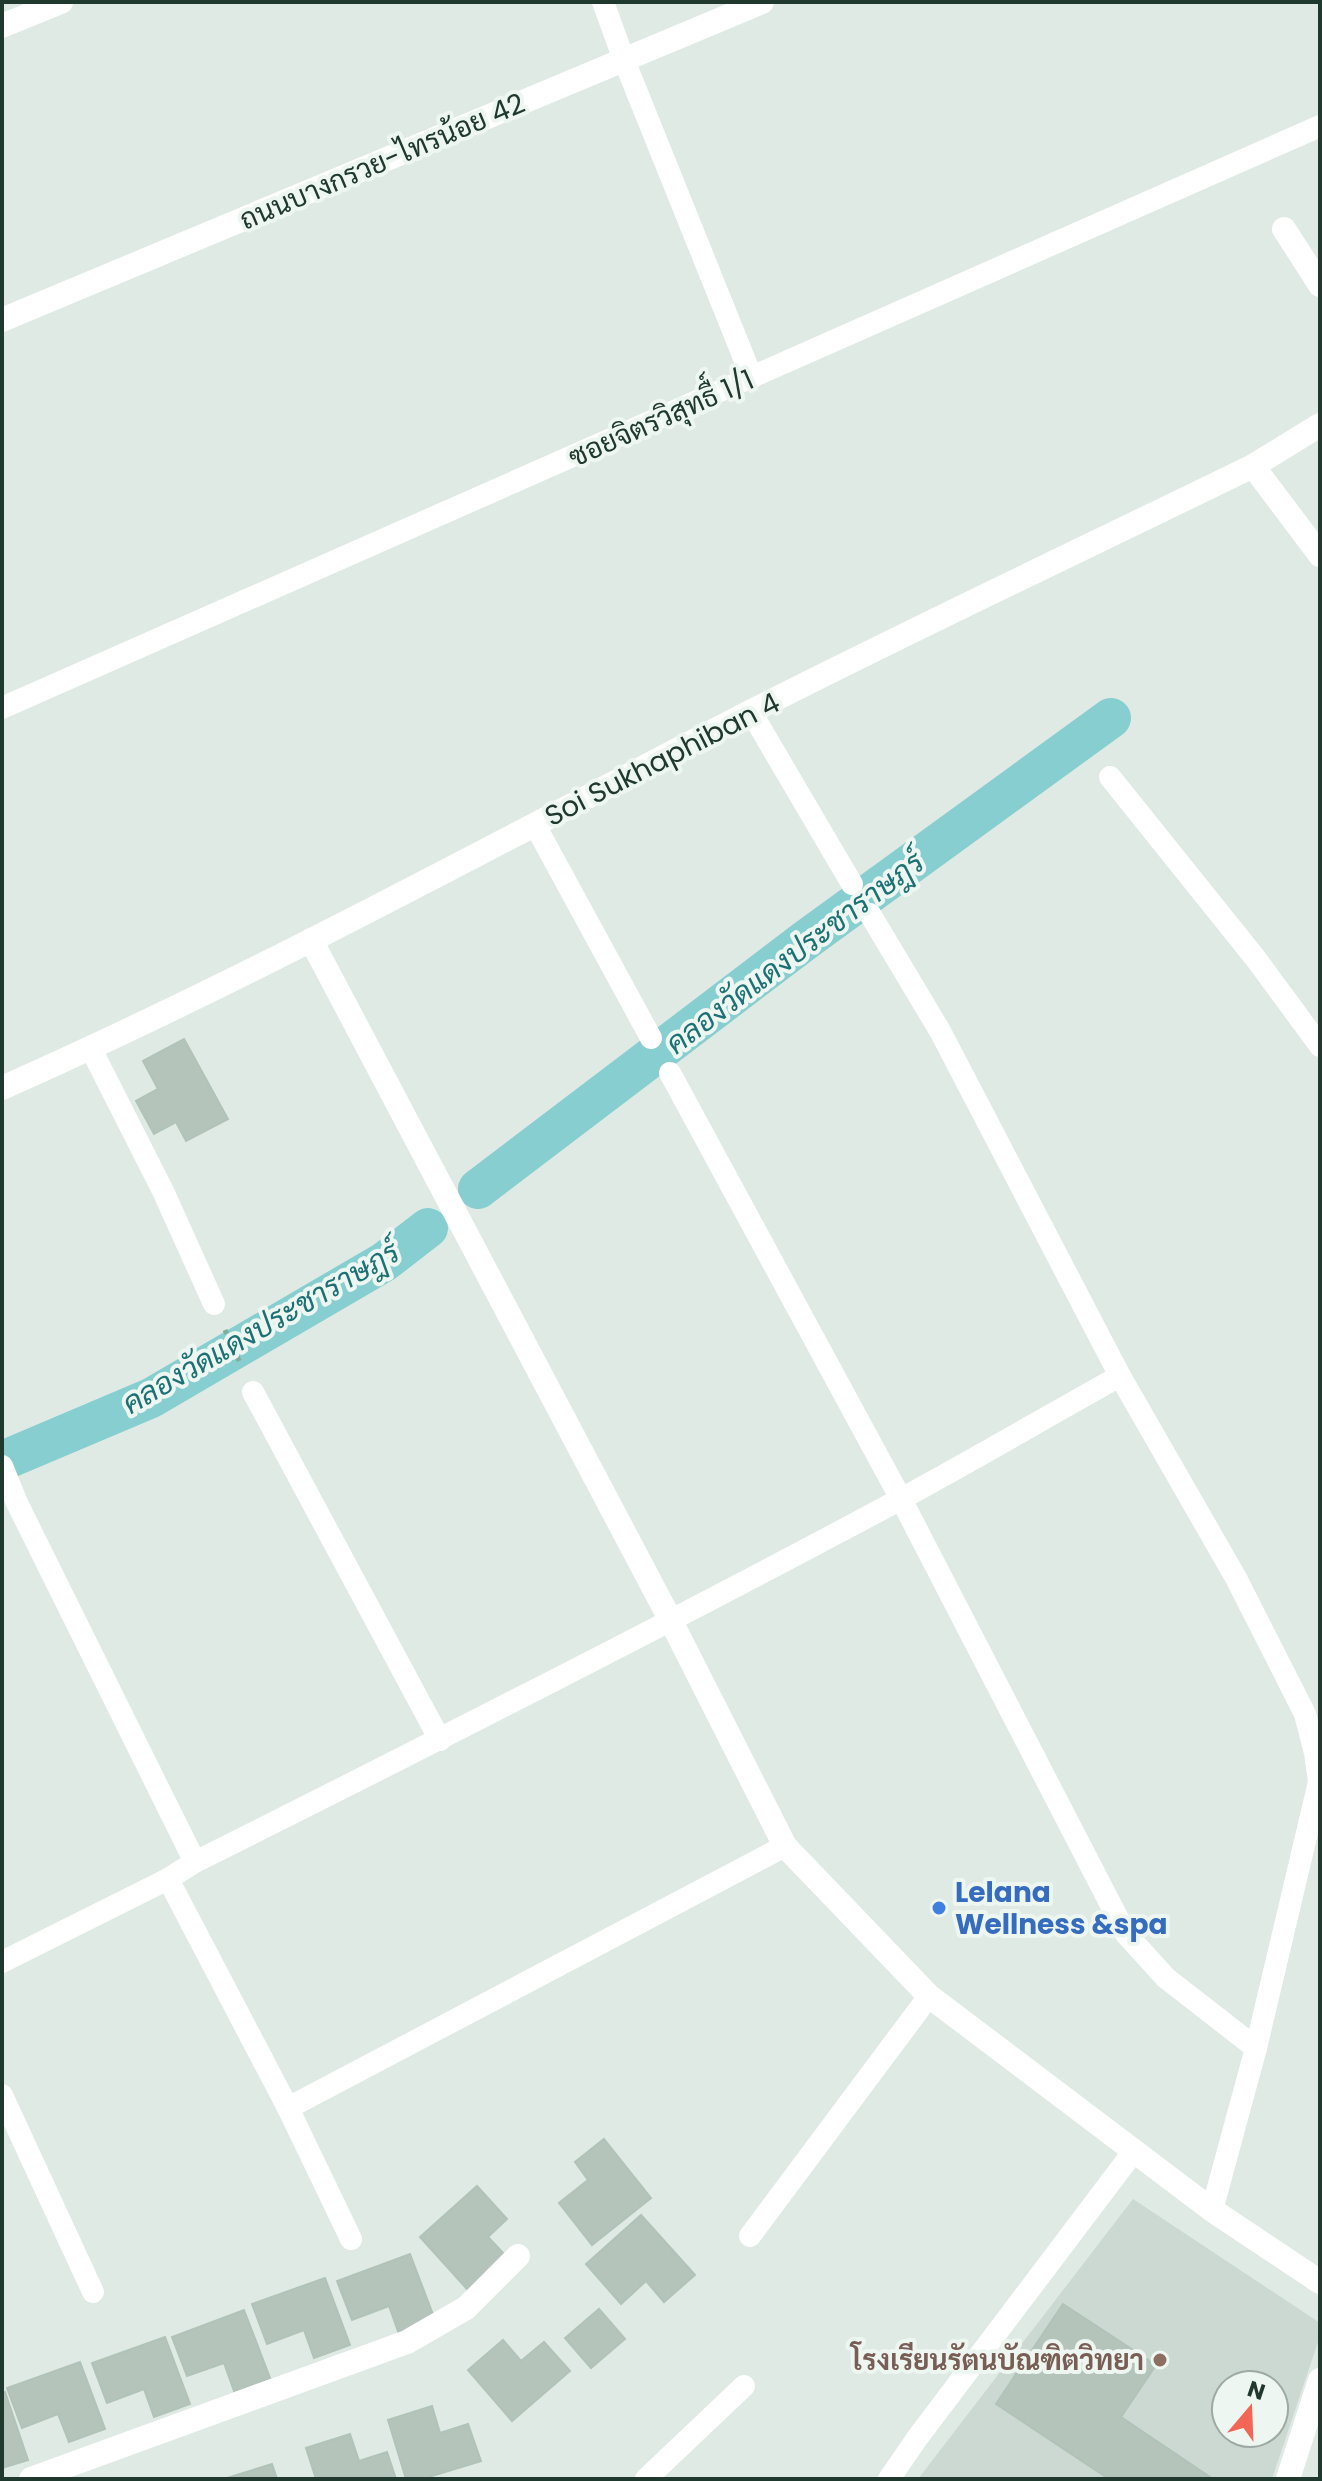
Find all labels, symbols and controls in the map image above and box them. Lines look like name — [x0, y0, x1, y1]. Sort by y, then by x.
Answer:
street label: ถนนบางกรวย-ไทรน้อย 42 — [234, 84, 531, 239]
street label: ซอยจิตรวิสุทธื์ 1/1 — [560, 355, 760, 477]
street label: Soi Sukhaphiban 4 — [538, 683, 786, 836]
water label: คลองวัดแดงประชาราษฎร์ — [656, 839, 936, 1064]
water label: คลองวัดแดงประชาราษฎร์ — [114, 1228, 411, 1425]
place label: Lelana Wellness &spa — [955, 1873, 1168, 1944]
marker: Lelana Wellness &spa — [930, 1899, 948, 1917]
place label: โรงเรียนรัตนบัณฑิตวิทยา — [849, 2341, 1144, 2380]
marker: โรงเรียนรัตนบัณฑิตวิทยา — [1151, 2351, 1169, 2369]
north arrow — [1210, 2369, 1290, 2449]
text: N — [1243, 2373, 1269, 2408]

